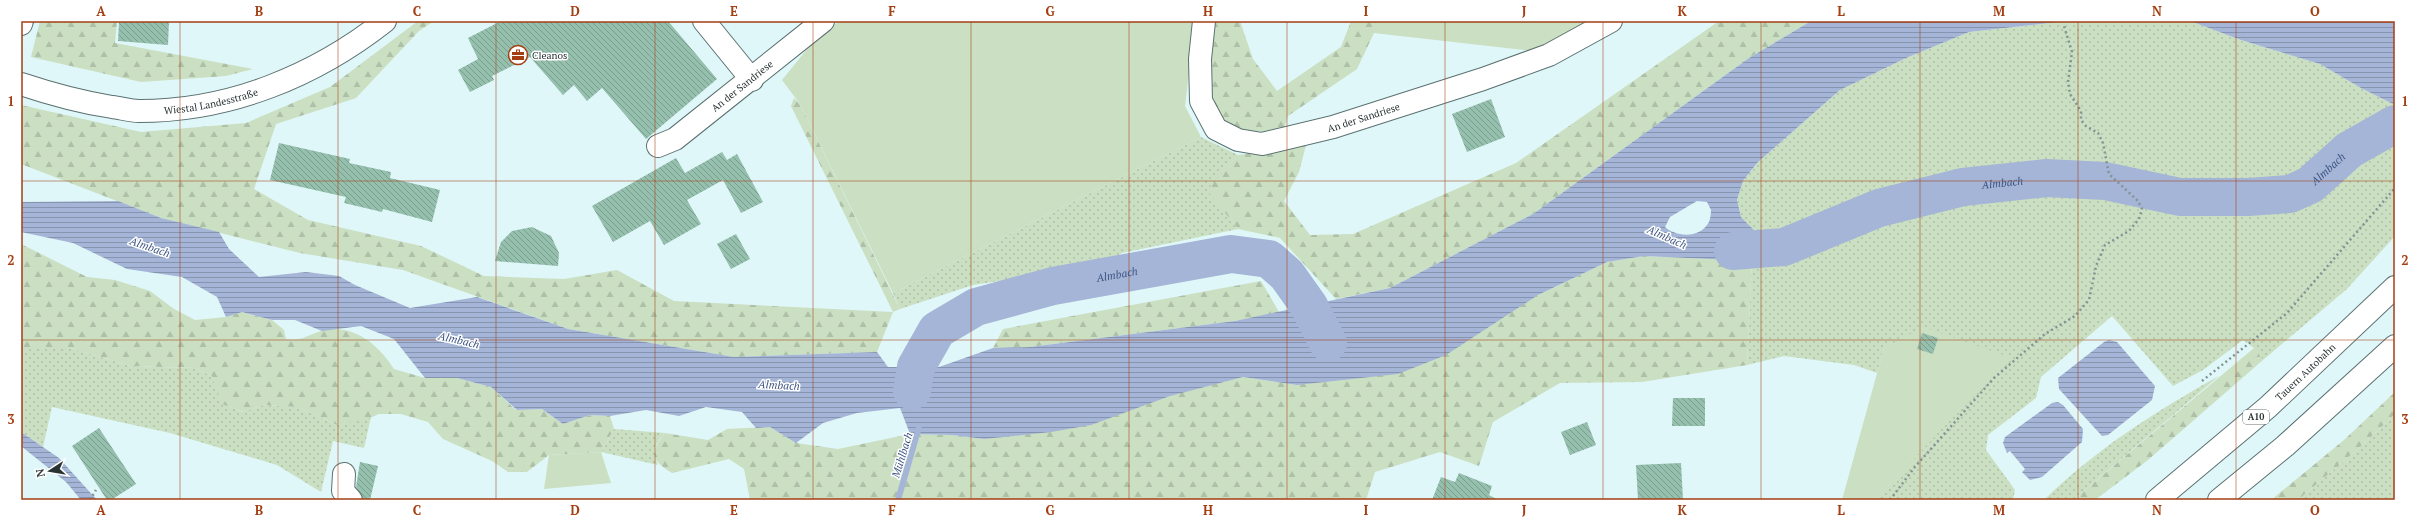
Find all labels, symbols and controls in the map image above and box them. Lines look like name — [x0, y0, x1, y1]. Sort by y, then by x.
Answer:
text: A — [96, 2, 106, 20]
text: B — [255, 2, 263, 20]
text: C — [413, 2, 421, 20]
text: D — [570, 2, 580, 20]
text: E — [730, 2, 738, 20]
text: F — [888, 2, 896, 20]
text: G — [1045, 2, 1055, 20]
text: H — [1203, 2, 1213, 20]
text: I — [1364, 2, 1369, 20]
text: J — [1522, 2, 1527, 20]
text: K — [1677, 2, 1687, 20]
text: L — [1837, 2, 1845, 20]
text: M — [1993, 2, 2005, 20]
text: N — [2152, 2, 2162, 20]
text: O — [2310, 2, 2320, 20]
office icon: Cleanos — [507, 44, 529, 66]
place label: Cleanos — [532, 49, 567, 62]
street label: An der Sandriese — [709, 57, 776, 115]
street label: Wiestal Landesstraße — [163, 85, 260, 117]
text: 1 — [7, 92, 15, 110]
text: 1 — [2401, 92, 2409, 110]
street label: An der Sandriese — [1326, 100, 1402, 135]
water label: Almbach — [2307, 150, 2348, 189]
water label: Almbach — [1980, 174, 2024, 192]
water label: Almbach — [1644, 222, 1689, 252]
water label: Almbach — [127, 233, 172, 260]
text: 2 — [7, 251, 15, 269]
text: 2 — [2401, 251, 2409, 269]
water label: Almbach — [1094, 264, 1139, 285]
water label: Almbach — [436, 328, 481, 352]
street label: Tauern Autobahn — [2273, 341, 2338, 404]
water label: Almbach — [757, 377, 800, 393]
text: 3 — [7, 410, 15, 428]
road number: A10 — [2243, 410, 2269, 424]
text: 3 — [2401, 410, 2409, 428]
water label: Mühlbach — [888, 431, 916, 480]
north arrow — [30, 451, 70, 491]
text: N — [32, 467, 48, 479]
text: A — [96, 501, 106, 519]
text: B — [255, 501, 263, 519]
text: C — [413, 501, 421, 519]
text: D — [570, 501, 580, 519]
text: E — [730, 501, 738, 519]
text: F — [888, 501, 896, 519]
text: G — [1045, 501, 1055, 519]
text: H — [1203, 501, 1213, 519]
text: I — [1364, 501, 1369, 519]
text: J — [1522, 501, 1527, 519]
text: K — [1677, 501, 1687, 519]
text: L — [1837, 501, 1845, 519]
text: M — [1993, 501, 2005, 519]
text: N — [2152, 501, 2162, 519]
text: O — [2310, 501, 2320, 519]

